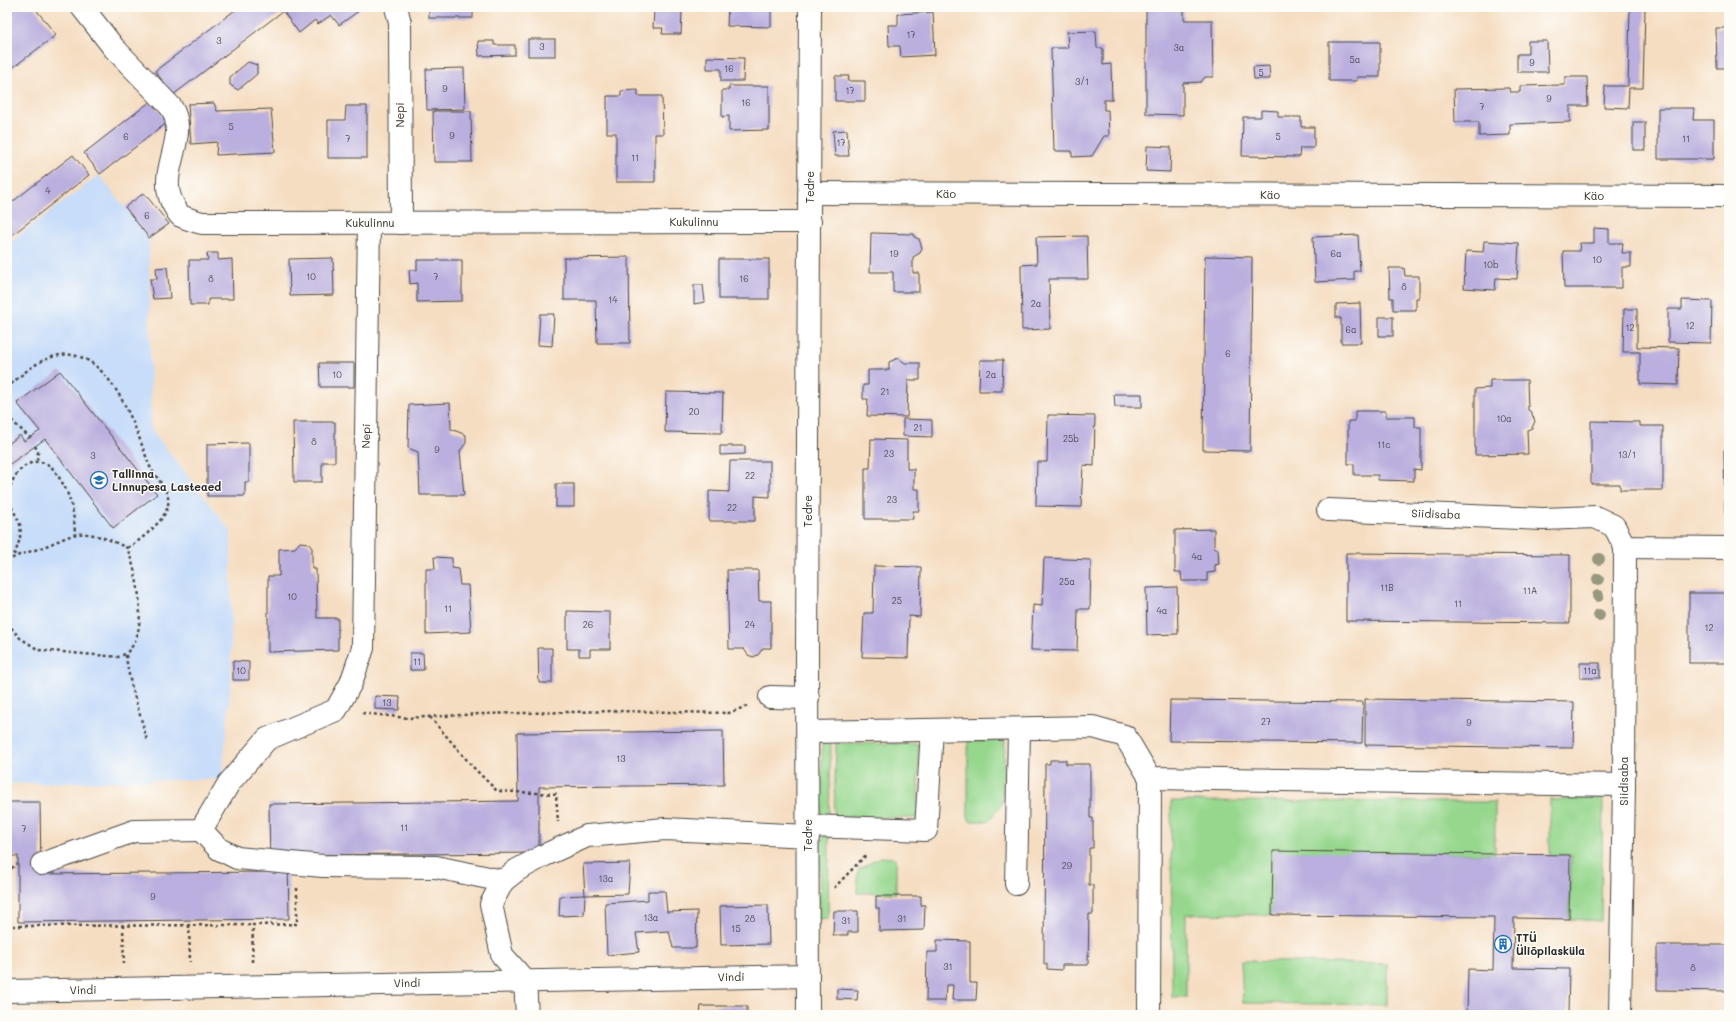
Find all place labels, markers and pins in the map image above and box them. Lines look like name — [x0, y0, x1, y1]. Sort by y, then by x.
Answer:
place label: Tallinna Linnupesa Lasteaed — [112, 466, 221, 494]
school or university icon: Tallinna Linnupesa Lasteaed — [89, 470, 109, 490]
place label: TTÜ Üliõpilasküla — [1516, 930, 1585, 958]
building icon: TTÜ Üliõpilasküla — [1493, 934, 1513, 954]

